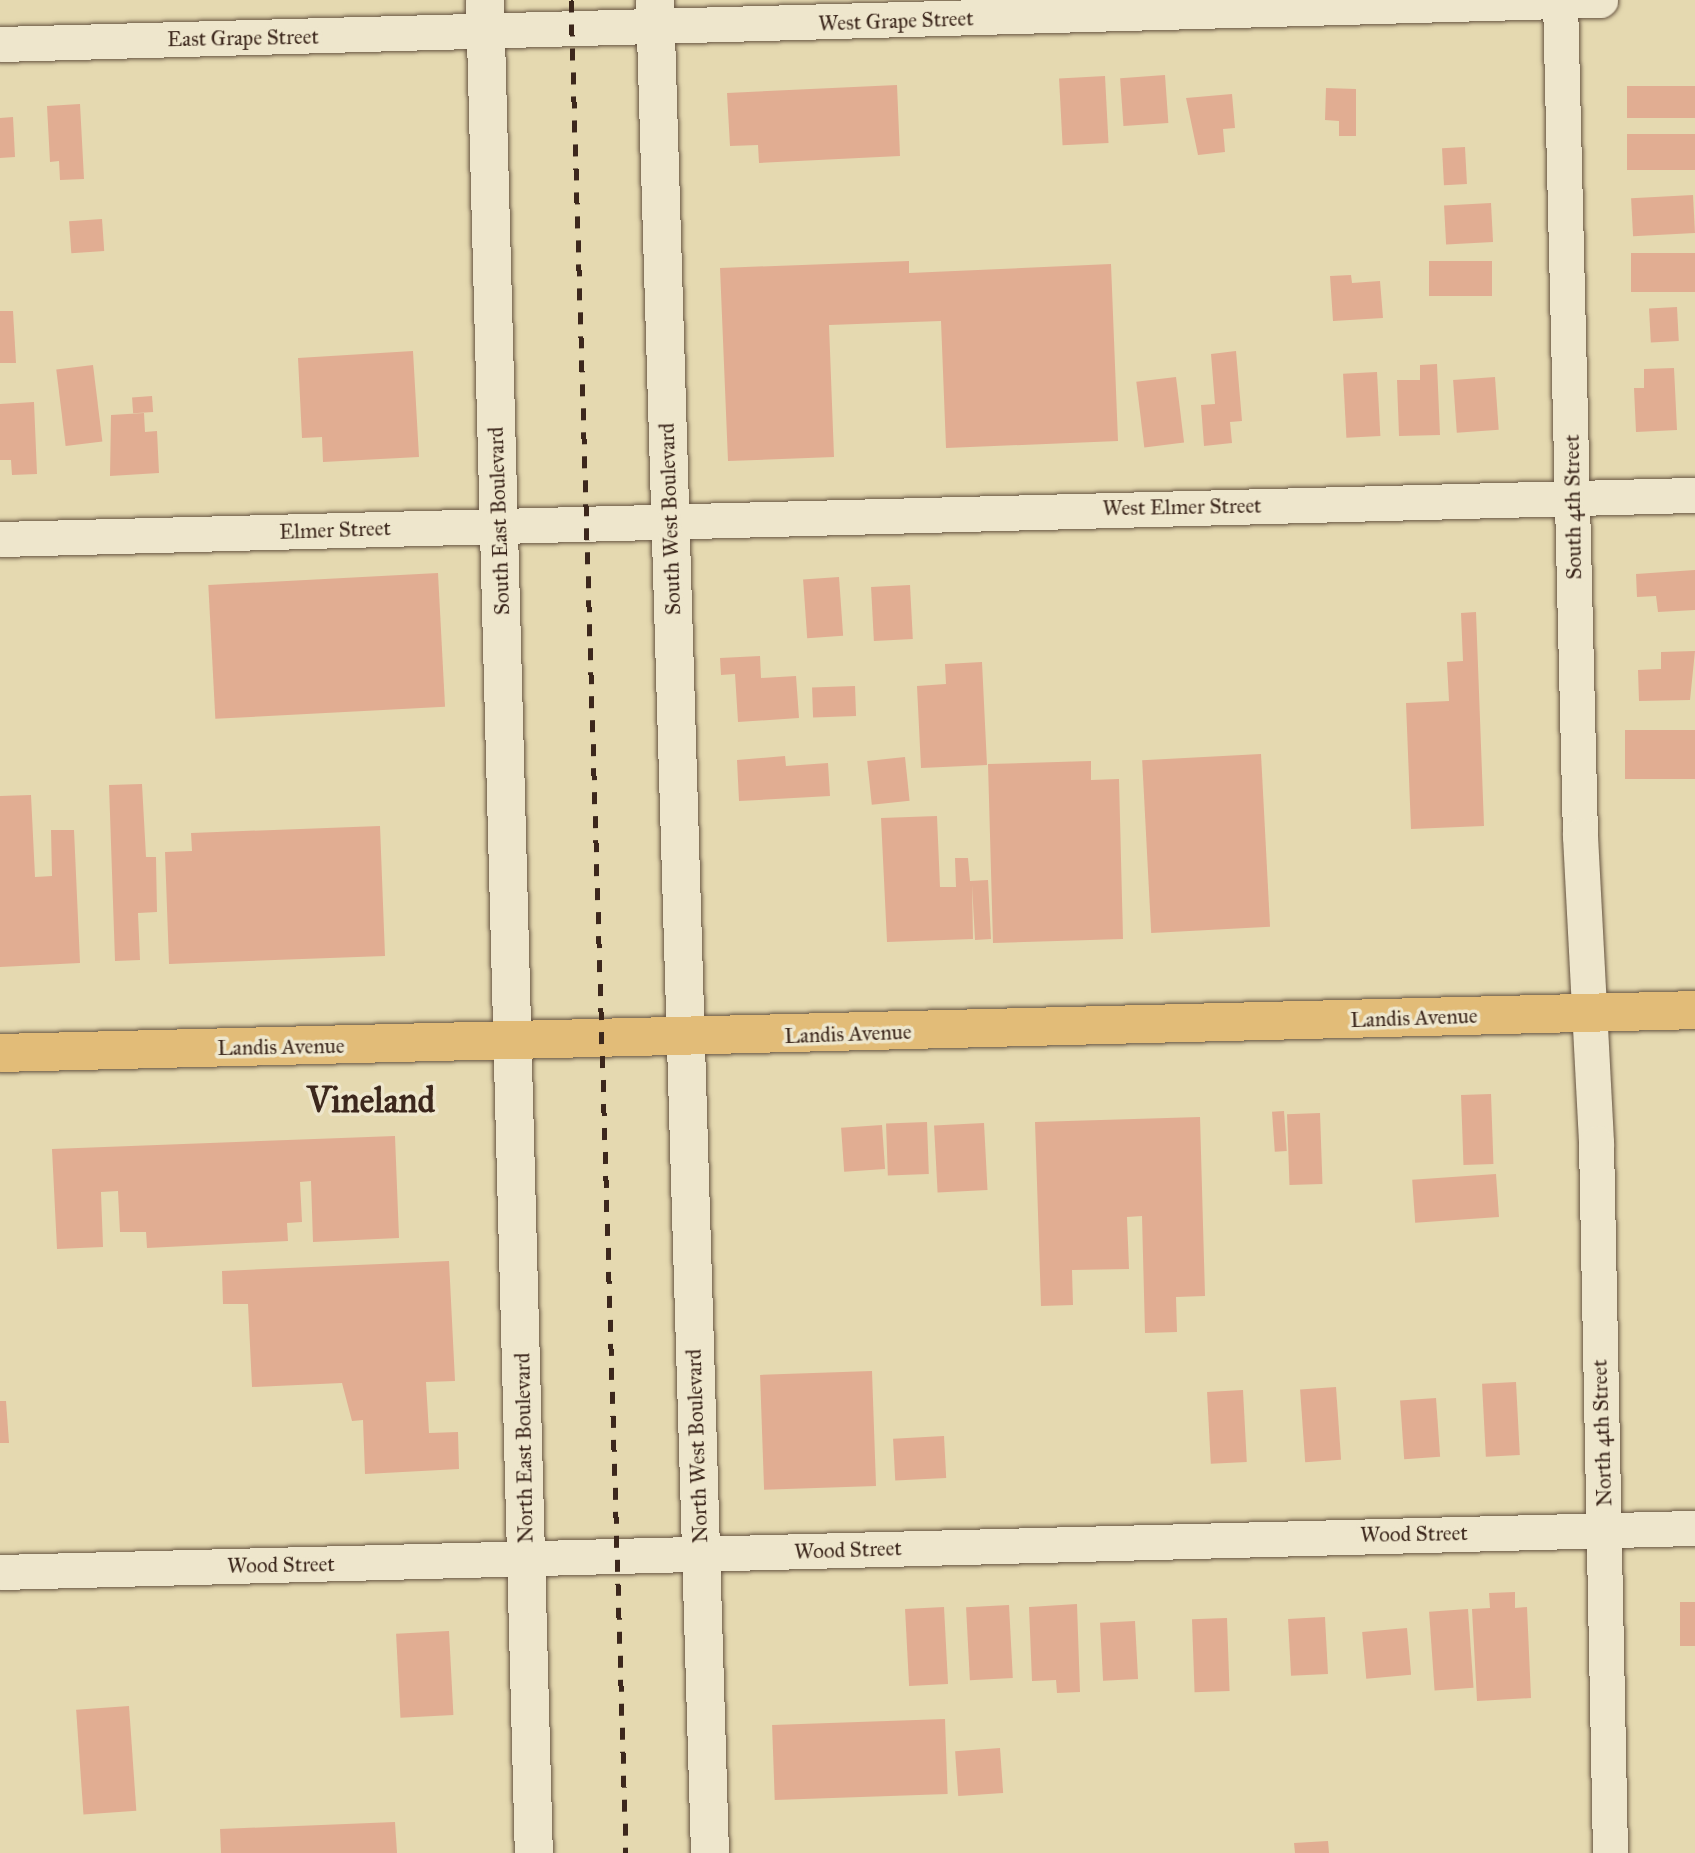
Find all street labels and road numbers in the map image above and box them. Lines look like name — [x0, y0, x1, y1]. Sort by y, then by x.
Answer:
street label: West Grape Street — [818, 6, 974, 36]
street label: East Grape Street — [167, 24, 319, 52]
street label: South West Boulevard — [654, 422, 686, 616]
street label: South East Boulevard — [483, 426, 515, 616]
street label: South 4th Street — [1559, 434, 1587, 580]
street label: West Elmer Street — [1102, 493, 1262, 521]
street label: Elmer Street — [279, 515, 391, 545]
street label: Landis Avenue — [1350, 1003, 1478, 1033]
street label: Landis Avenue — [784, 1019, 912, 1049]
street label: Landis Avenue — [217, 1033, 345, 1061]
street label: North West Boulevard — [681, 1348, 713, 1544]
street label: North East Boulevard — [510, 1353, 538, 1543]
street label: North 4th Street — [1587, 1359, 1617, 1507]
street label: Wood Street — [1360, 1520, 1468, 1548]
street label: Wood Street — [794, 1536, 902, 1564]
street label: Wood Street — [227, 1551, 335, 1579]

